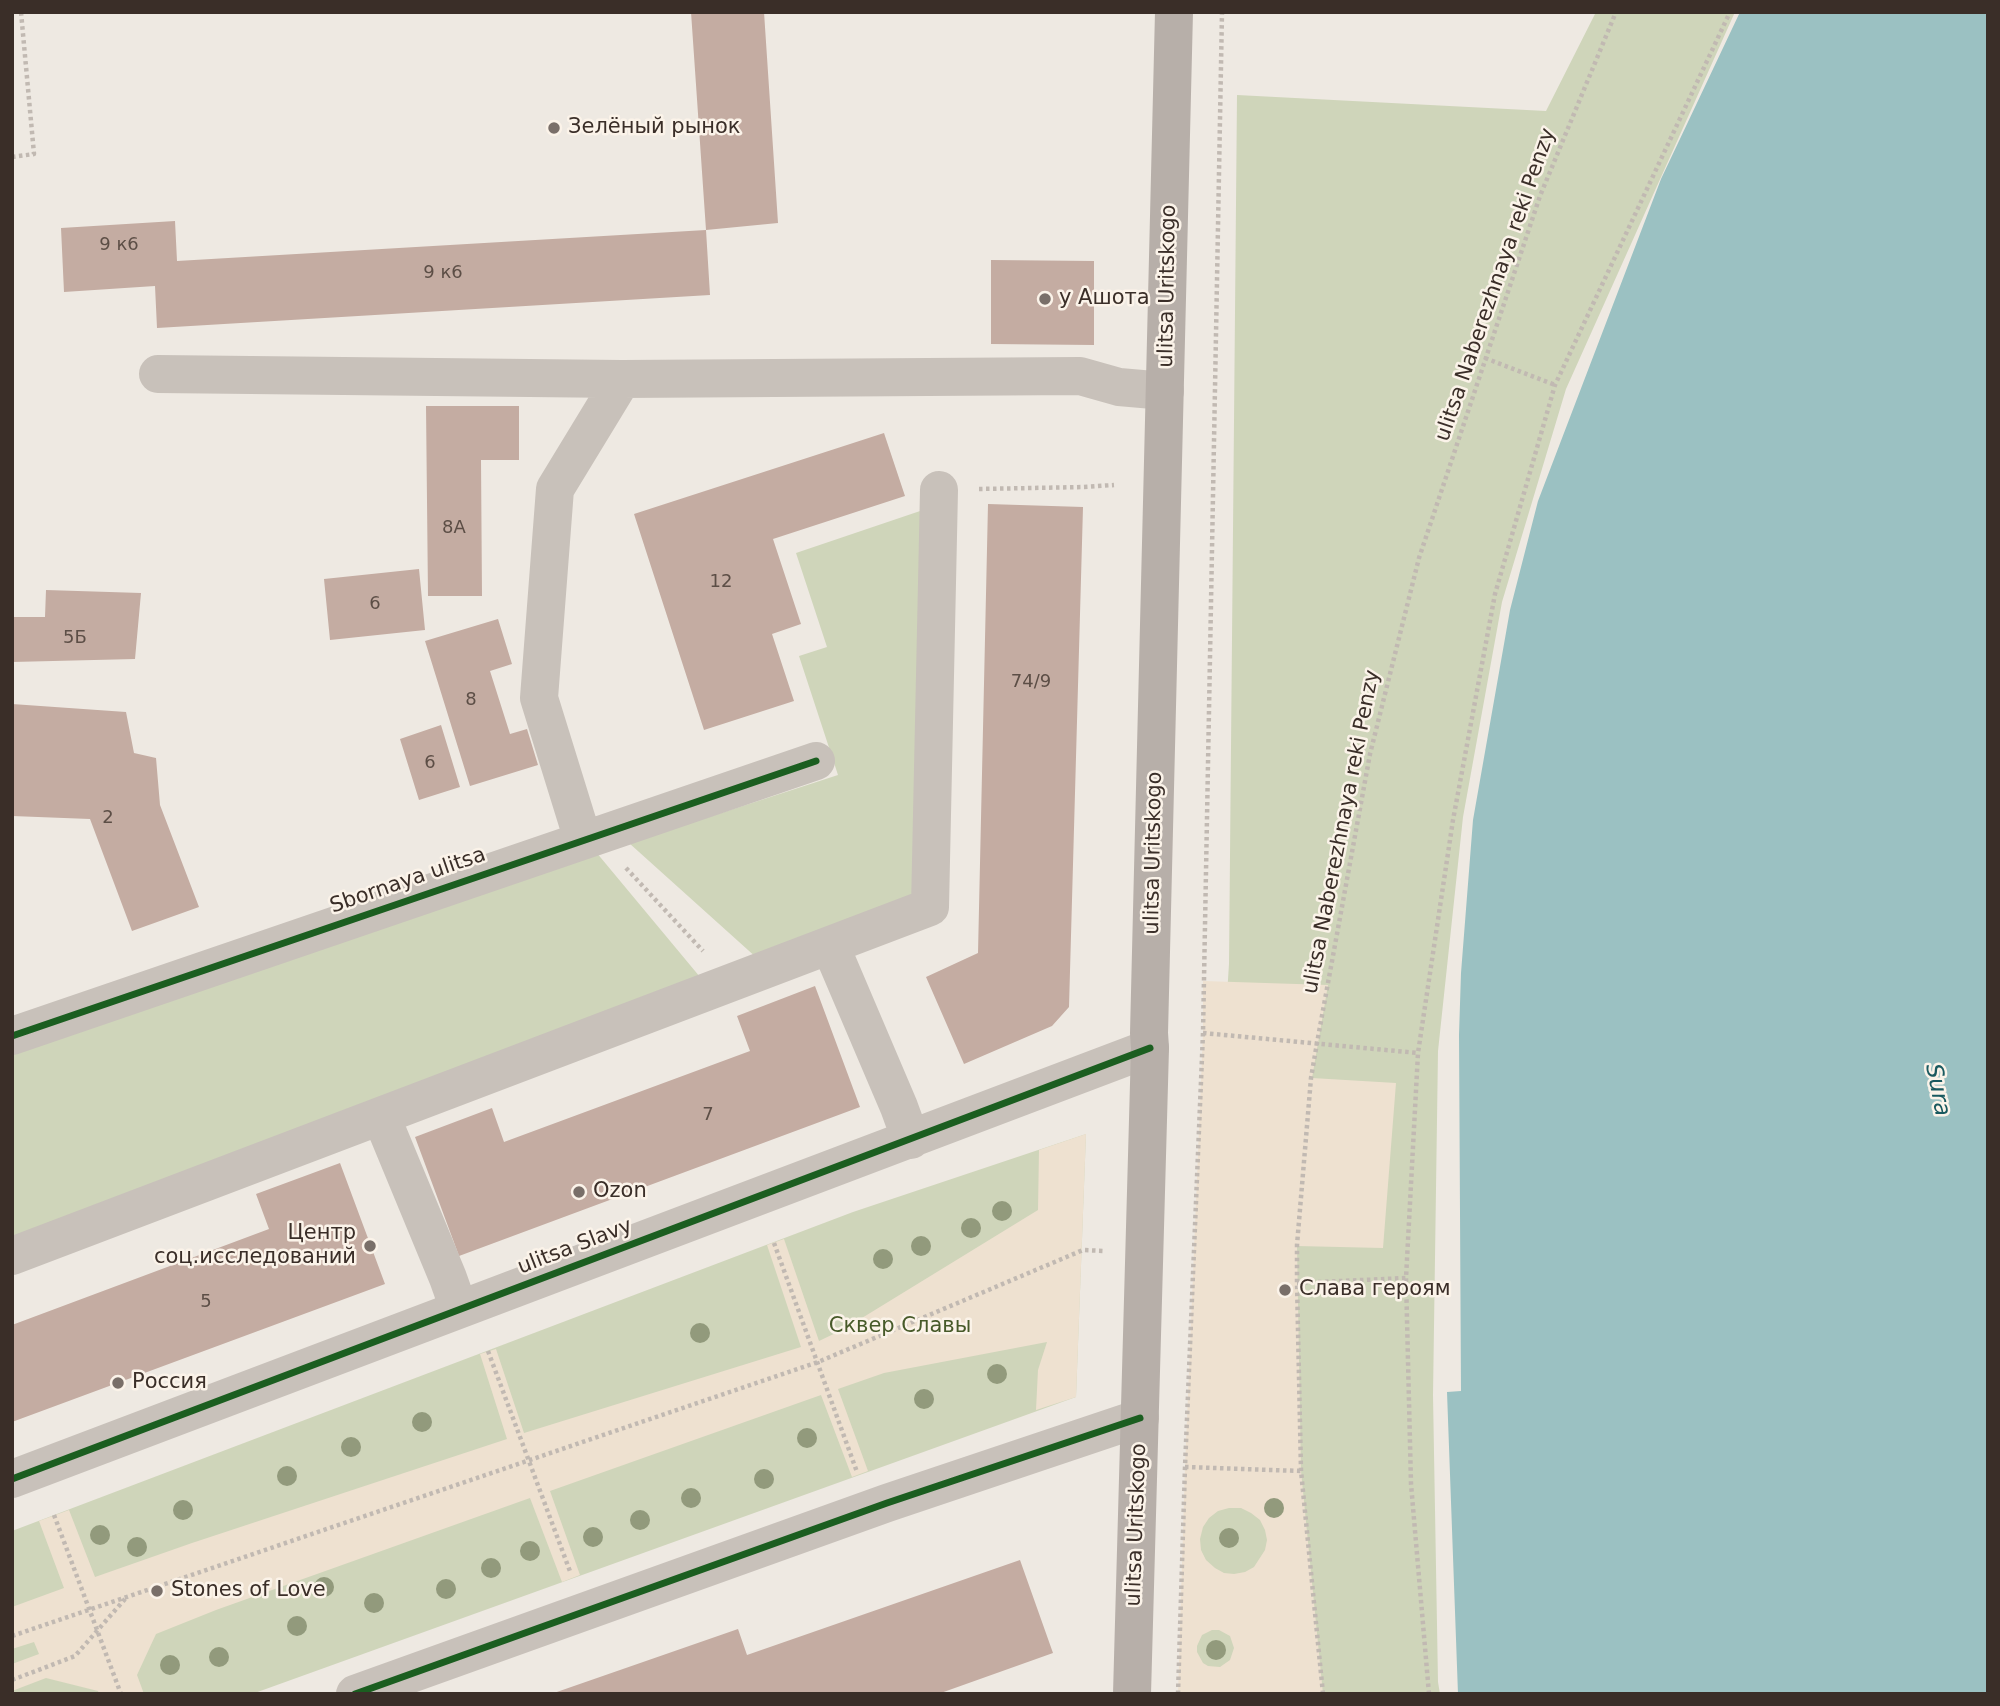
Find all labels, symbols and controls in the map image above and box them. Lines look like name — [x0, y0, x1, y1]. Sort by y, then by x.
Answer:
place label: Зелёный рынок — [568, 115, 741, 141]
marker: Зелёный рынок — [546, 120, 562, 136]
street label: ulitsa Naberezhnaya reki Penzy — [1430, 125, 1562, 445]
street label: ulitsa Uritskogo — [1154, 204, 1182, 368]
house number: 9 к6 — [99, 234, 139, 256]
house number: 9 к6 — [423, 262, 463, 284]
place label: у Ашота — [1059, 286, 1150, 312]
marker: у Ашота — [1037, 291, 1053, 307]
house number: 8А — [442, 517, 466, 539]
house number: 12 — [710, 571, 732, 593]
house number: 6 — [369, 593, 381, 615]
house number: 5Б — [63, 627, 87, 649]
street label: ulitsa Naberezhnaya reki Penzy — [1298, 668, 1386, 996]
house number: 74/9 — [1011, 671, 1051, 693]
house number: 8 — [465, 689, 477, 711]
house number: 6 — [424, 752, 436, 774]
street label: ulitsa Uritskogo — [1140, 771, 1168, 935]
house number: 2 — [102, 807, 114, 829]
street label: Sbornaya ulitsa — [327, 843, 489, 919]
water label: Sura — [1918, 1061, 1956, 1119]
house number: 7 — [702, 1104, 714, 1126]
place label: Ozon — [593, 1179, 647, 1205]
marker: Ozon — [571, 1184, 587, 1200]
street label: ulitsa Slavy — [514, 1214, 636, 1280]
place label: Центр соц.исследований — [154, 1221, 356, 1271]
marker: Центр соц.исследований — [362, 1238, 378, 1254]
place label: Слава героям — [1299, 1277, 1450, 1303]
marker: Слава героям — [1277, 1282, 1293, 1298]
house number: 5 — [200, 1291, 212, 1313]
park label: Сквер Славы — [829, 1314, 971, 1340]
place label: Россия — [132, 1370, 207, 1396]
marker: Россия — [110, 1375, 126, 1391]
street label: ulitsa Uritskogo — [1122, 1443, 1152, 1607]
place label: Stones of Love — [171, 1578, 326, 1604]
marker: Stones of Love — [149, 1583, 165, 1599]

